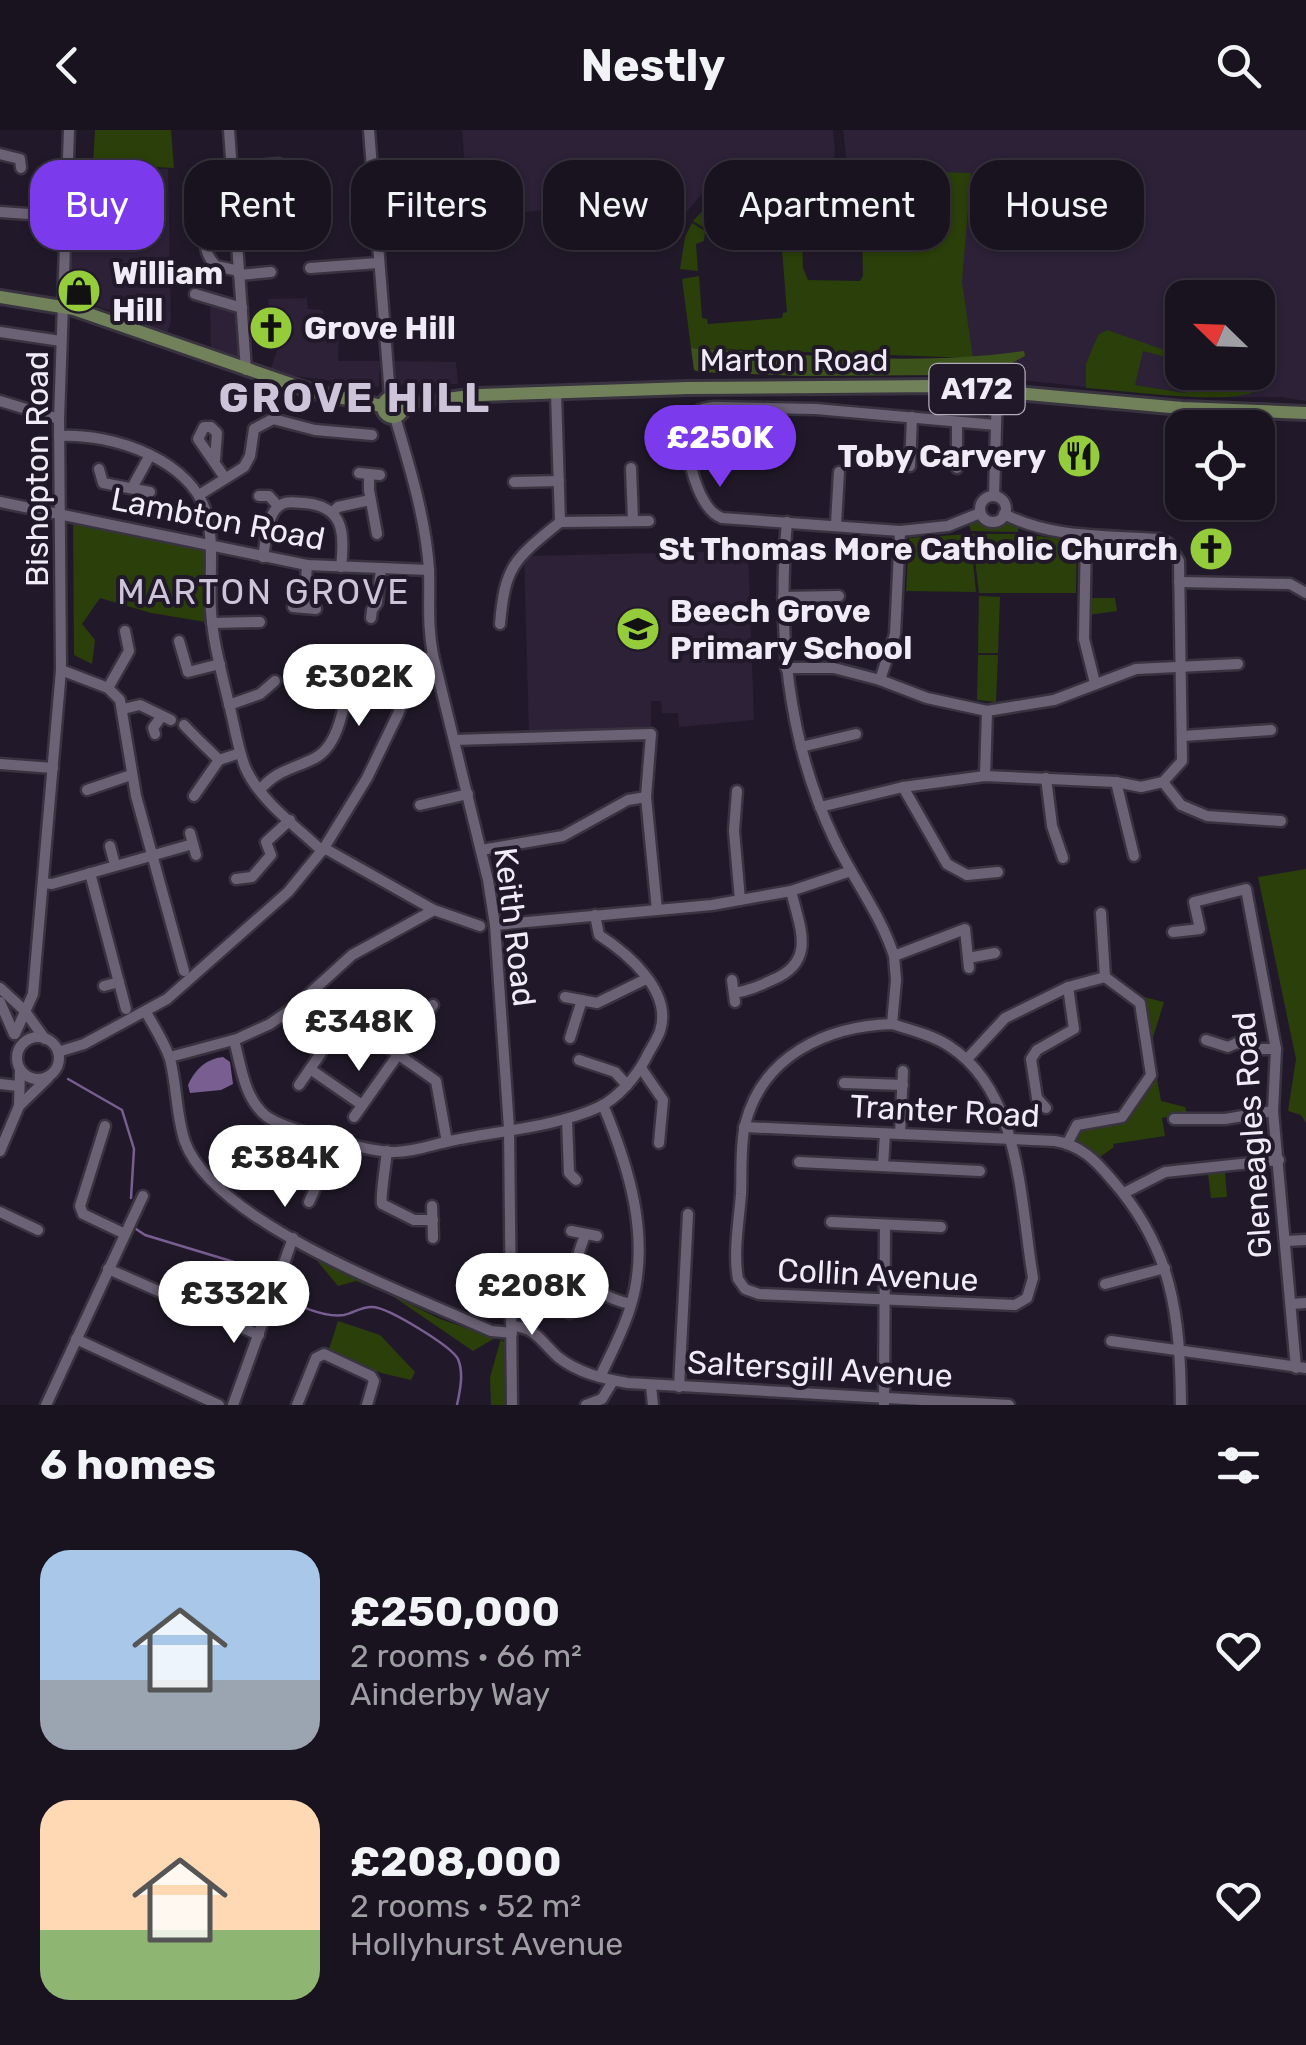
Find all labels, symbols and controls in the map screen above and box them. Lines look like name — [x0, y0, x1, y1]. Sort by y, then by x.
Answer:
icon: back — [40, 38, 95, 93]
icon: search — [1211, 38, 1266, 93]
text: Nestly — [581, 39, 725, 92]
chip: Buy — [30, 160, 164, 250]
chip: Rent — [184, 160, 331, 250]
chip: Filters — [351, 160, 523, 250]
chip: New — [543, 160, 684, 250]
chip: Apartment — [704, 160, 950, 250]
chip: House — [970, 160, 1144, 250]
place label: William Hill — [112, 254, 223, 329]
shop icon: William Hill — [56, 268, 102, 314]
north arrow — [1165, 280, 1275, 390]
map controls — [1165, 280, 1275, 520]
church icon: Grove Hill — [248, 305, 294, 351]
place label: Grove Hill — [304, 309, 456, 347]
street label: Marton Road — [699, 341, 889, 379]
street label: Bishopton Road — [18, 351, 56, 587]
road number: A172 — [930, 364, 1024, 414]
district label: GROVE HILL — [218, 373, 492, 423]
pin: £250K — [650, 405, 790, 490]
button: locate — [1165, 410, 1275, 520]
text: £250K — [666, 418, 774, 456]
restaurant icon: Toby Carvery — [1056, 433, 1102, 479]
place label: Toby Carvery — [838, 437, 1046, 475]
street label: Lambton Road — [108, 480, 328, 558]
church icon: St Thomas More Catholic Church — [1188, 526, 1234, 572]
place label: St Thomas More Catholic Church — [658, 530, 1178, 568]
district label: MARTON GROVE — [117, 571, 411, 613]
place label: Beech Grove Primary School — [670, 592, 912, 667]
school or university icon: Beech Grove Primary School — [615, 606, 661, 652]
pin: £302K — [289, 644, 429, 729]
text: £302K — [305, 657, 413, 695]
street label: Keith Road — [486, 845, 544, 1009]
pin: £348K — [289, 989, 429, 1074]
text: £348K — [305, 1002, 413, 1040]
street label: Gleneagles Road — [1224, 1010, 1280, 1260]
street label: Tranter Road — [849, 1087, 1041, 1135]
pin: £384K — [215, 1125, 355, 1210]
text: £384K — [231, 1138, 339, 1176]
street label: Collin Avenue — [776, 1251, 980, 1299]
pin: £208K — [462, 1253, 602, 1338]
pin: £332K — [164, 1261, 304, 1346]
text: £208K — [478, 1266, 586, 1304]
text: £332K — [180, 1274, 288, 1312]
street label: Saltersgill Avenue — [686, 1343, 954, 1395]
icon: filters — [1211, 1438, 1266, 1493]
text: 6 homes — [40, 1440, 216, 1490]
text: £250,000 — [350, 1587, 560, 1637]
icon: home — [120, 1590, 240, 1710]
icon: heart — [1211, 1623, 1266, 1678]
text: 2 rooms · 66 m² — [350, 1637, 582, 1675]
text: Ainderby Way — [350, 1675, 550, 1713]
text: £208,000 — [350, 1837, 561, 1887]
icon: home — [120, 1840, 240, 1960]
icon: heart — [1211, 1873, 1266, 1928]
text: 2 rooms · 52 m² — [350, 1887, 581, 1925]
text: Hollyhurst Avenue — [350, 1925, 623, 1963]

